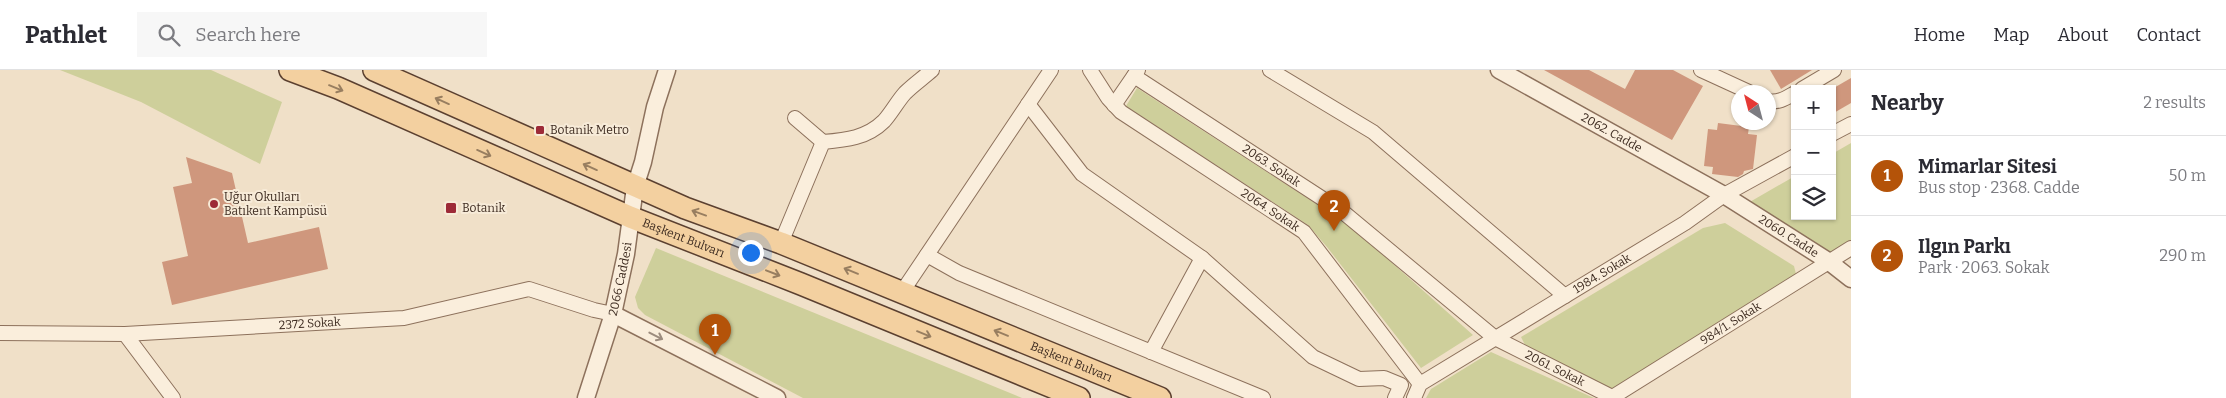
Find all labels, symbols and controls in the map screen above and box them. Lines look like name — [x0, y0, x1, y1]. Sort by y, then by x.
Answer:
search box — [137, 12, 487, 57]
text: Pathlet — [25, 21, 107, 49]
icon: search — [155, 21, 183, 49]
text: Search here — [195, 23, 301, 46]
text: Home — [1914, 24, 1965, 46]
text: Map — [1993, 24, 2029, 46]
text: About — [2057, 24, 2108, 46]
text: Contact — [2136, 24, 2201, 46]
one-way arrow — [328, 83, 343, 93]
north arrow — [1731, 85, 1776, 130]
map controls — [1791, 85, 1836, 220]
button: + — [1791, 85, 1836, 130]
text: Nearby — [1871, 90, 1944, 116]
text: 2 results — [2143, 93, 2206, 112]
one-way arrow — [435, 95, 450, 105]
street label: 2062. Cadde — [1579, 110, 1645, 155]
place label: Botanik Metro — [550, 123, 629, 137]
marker: Botanik Metro — [534, 124, 546, 136]
button: − — [1791, 130, 1836, 175]
street label: 2063. Sokak — [1240, 142, 1303, 189]
one-way arrow — [476, 149, 491, 159]
text: Mimarlar Sitesi — [1918, 155, 2057, 178]
one-way arrow — [583, 162, 598, 172]
text: 1 — [1884, 166, 1890, 185]
text: 50 m — [2169, 166, 2206, 185]
button: layers — [1791, 175, 1836, 220]
text: Bus stop · 2368. Cadde — [1918, 178, 2080, 197]
street label: 2064. Sokak — [1238, 186, 1302, 234]
place label: Uğur Okulları Batıkent Kampüsü — [224, 190, 328, 218]
pin: 2 — [1318, 190, 1350, 231]
marker: Uğur Okulları Batıkent Kampüsü — [208, 198, 220, 210]
marker: Botanik — [444, 201, 458, 215]
place label: Botanik — [462, 201, 505, 215]
one-way arrow — [692, 208, 707, 217]
street label: 2060. Cadde — [1756, 212, 1821, 260]
street label: Başkent Bulvarı — [641, 216, 727, 261]
text: Ilgın Parkı — [1918, 235, 2011, 258]
your location — [738, 240, 764, 266]
street label: 2066 Caddesi — [606, 241, 635, 317]
text: 2 — [1882, 246, 1892, 265]
text: 290 m — [2159, 246, 2206, 265]
street label: 1984. Sokak — [1570, 251, 1633, 296]
text: Park · 2063. Sokak — [1918, 258, 2050, 277]
one-way arrow — [844, 266, 859, 276]
one-way arrow — [765, 269, 780, 278]
street label: 984/1. Sokak — [1698, 299, 1764, 347]
pin: 1 — [699, 314, 731, 355]
street label: 2372 Sokak — [278, 315, 341, 332]
one-way arrow — [994, 328, 1009, 337]
one-way arrow — [916, 330, 931, 339]
one-way arrow — [648, 332, 663, 341]
street label: Başkent Bulvarı — [1028, 339, 1115, 385]
street label: 2061. Sokak — [1523, 347, 1587, 389]

